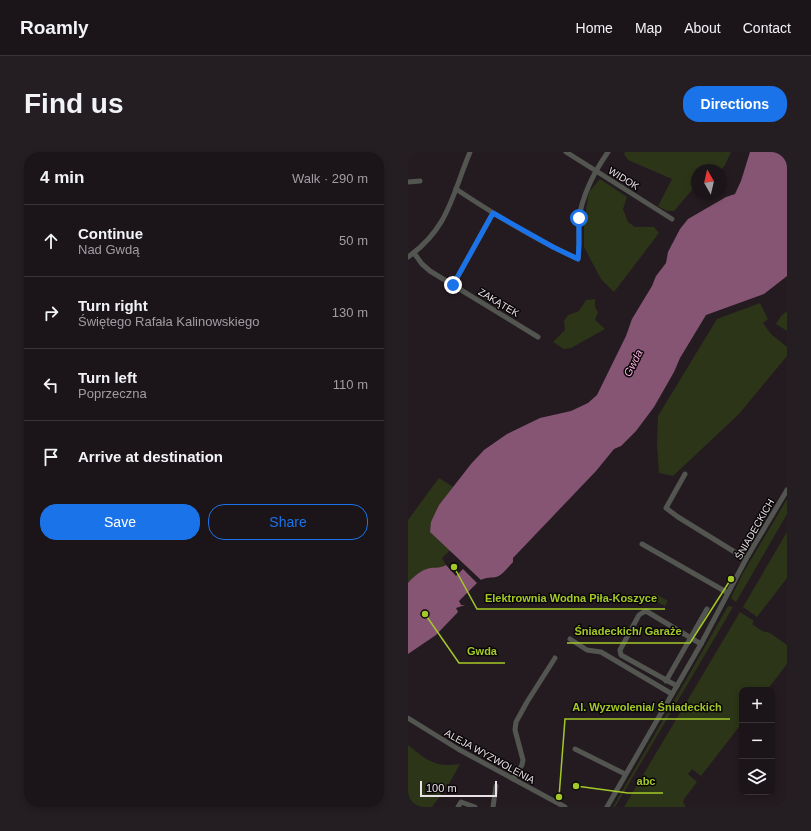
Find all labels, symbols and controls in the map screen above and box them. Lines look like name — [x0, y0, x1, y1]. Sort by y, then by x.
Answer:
text: Roamly — [20, 17, 89, 38]
text: Home — [576, 20, 613, 36]
text: Map — [635, 20, 662, 36]
text: About — [684, 20, 721, 36]
text: Contact — [743, 20, 791, 36]
button: Directions — [683, 86, 787, 122]
text: Find us — [24, 88, 124, 119]
north arrow — [691, 164, 727, 200]
street label: WIDOK — [606, 165, 641, 192]
text: 4 min — [40, 168, 84, 187]
text: Walk · 290 m — [292, 171, 368, 186]
route start — [570, 209, 588, 227]
text: Continue — [78, 225, 143, 242]
icon: ahead — [40, 230, 62, 252]
text: 50 m — [339, 233, 368, 248]
text: Nad Gwdą — [78, 242, 139, 257]
route end — [444, 276, 462, 294]
street label: ZAKĄTEK — [476, 286, 521, 319]
text: Turn right — [78, 297, 148, 314]
icon: right — [40, 302, 62, 324]
text: 130 m — [332, 305, 368, 320]
text: Świętego Rafała Kalinowskiego — [78, 314, 259, 329]
water label: Gwda — [621, 347, 645, 379]
text: Turn left — [78, 369, 137, 386]
icon: left — [40, 374, 62, 396]
text: 110 m — [333, 377, 368, 392]
text: Poprzeczna — [78, 386, 147, 401]
icon: arrive — [40, 446, 62, 468]
text: Arrive at destination — [78, 448, 223, 465]
street label: ŚNIADECKICH — [732, 496, 776, 562]
button: Save — [40, 504, 200, 540]
button: Share — [208, 504, 368, 540]
callout: Elektrownia Wodna Piła-Koszyce — [477, 586, 665, 609]
text: Elektrownia Wodna Piła-Koszyce — [485, 592, 657, 604]
callout: Śniadeckich/ Garaże — [567, 620, 690, 643]
text: Śniadeckich/ Garaże — [575, 625, 682, 637]
callout: Gwda — [459, 640, 505, 663]
text: Gwda — [467, 645, 498, 657]
map controls — [739, 687, 775, 795]
button: + — [739, 687, 775, 723]
callout: Al. Wyzwolenia/ Śniadeckich — [565, 696, 730, 719]
text: Al. Wyzwolenia/ Śniadeckich — [572, 701, 722, 713]
button: − — [739, 723, 775, 759]
street label: ALEJA WYZWOLENIA — [443, 727, 537, 786]
button: layers — [739, 759, 775, 795]
callout: abc — [628, 770, 663, 793]
text: abc — [637, 775, 655, 787]
scale bar — [420, 779, 497, 798]
text: 100 m — [426, 782, 457, 794]

